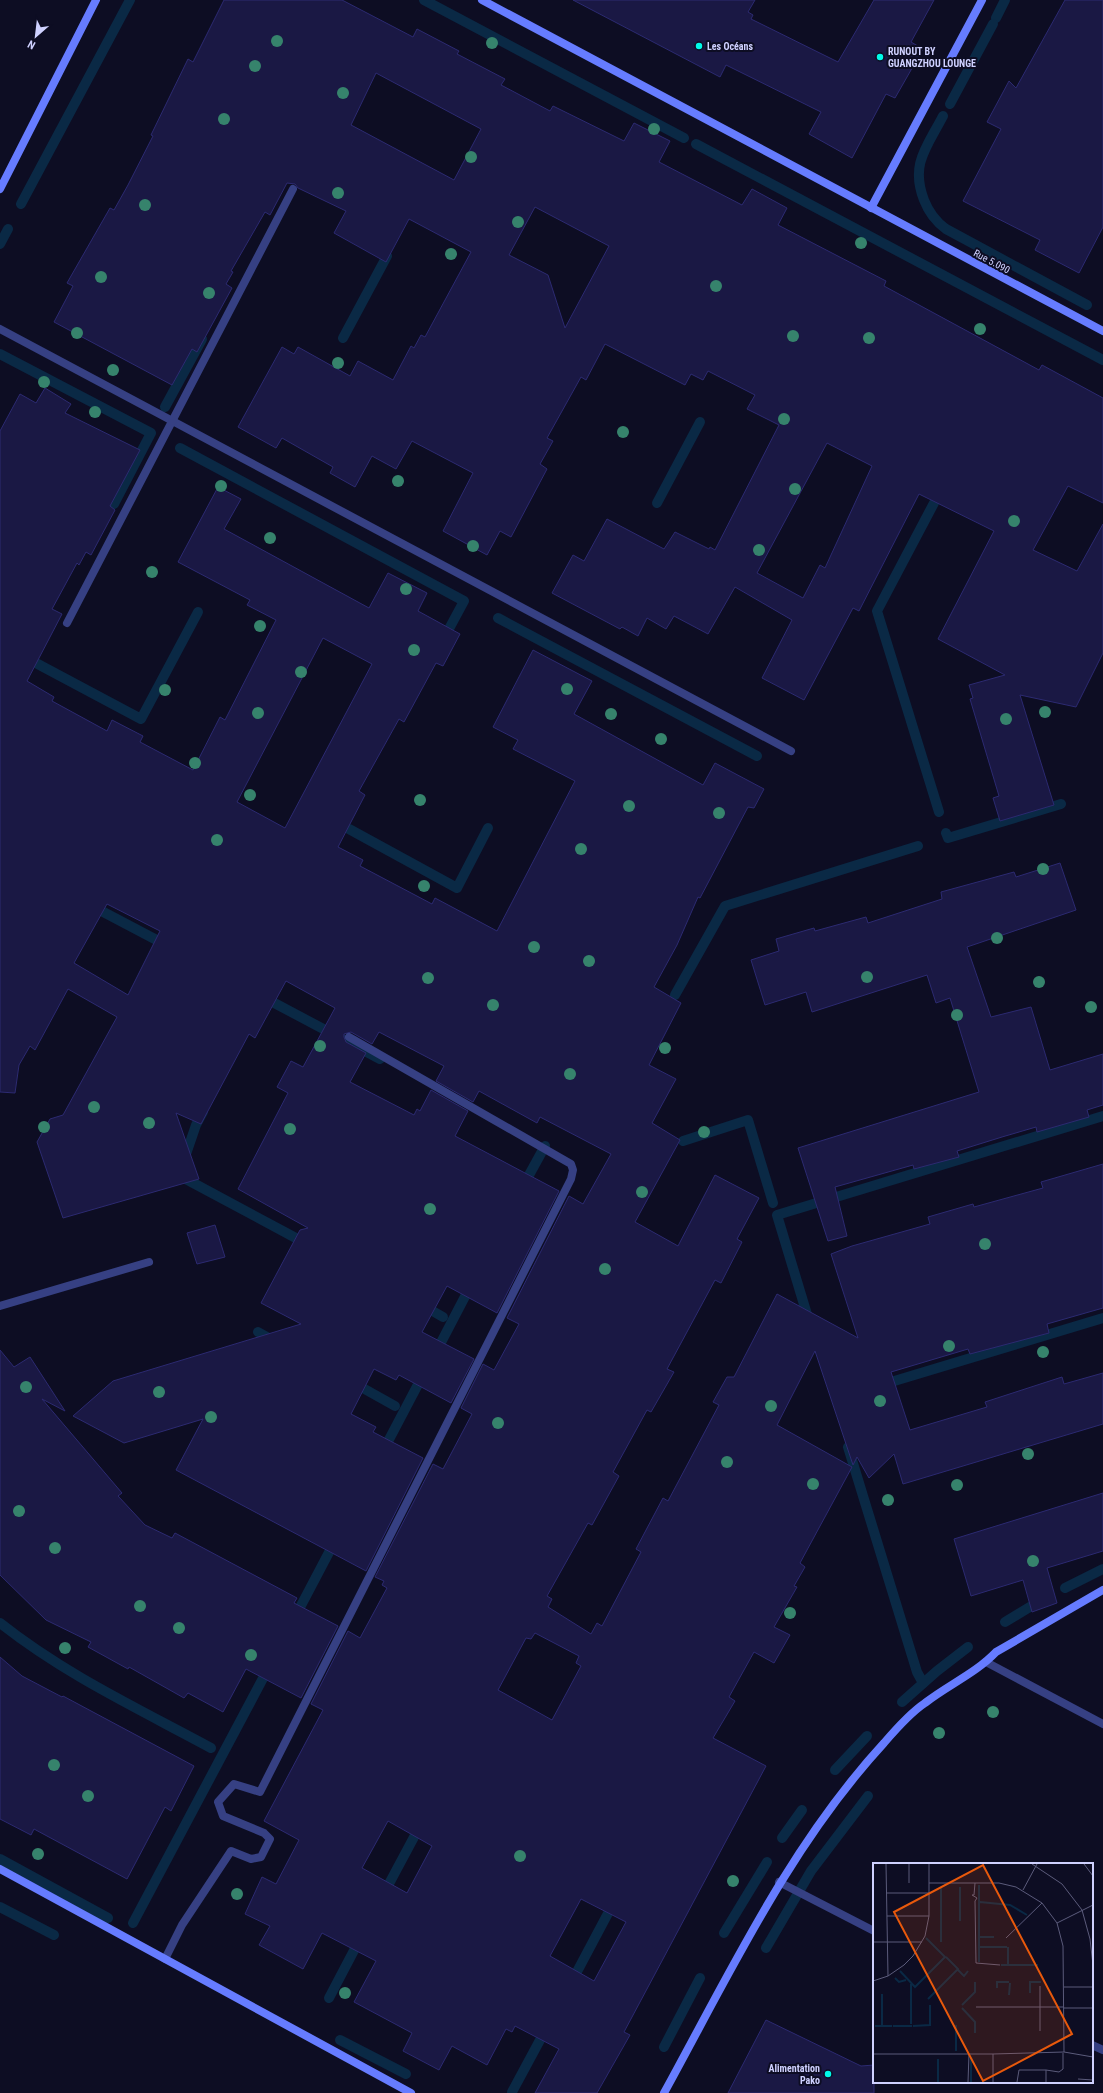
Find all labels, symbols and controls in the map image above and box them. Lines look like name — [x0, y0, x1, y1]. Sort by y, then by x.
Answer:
north arrow — [16, 16, 56, 56]
text: N — [25, 37, 38, 52]
marker: Les Océans — [694, 41, 704, 51]
place label: Les Océans — [707, 41, 753, 52]
place label: RUNOUT BY GUANGZHOU LOUNGE — [888, 46, 976, 69]
marker: RUNOUT BY GUANGZHOU LOUNGE — [875, 52, 885, 62]
street label: Rue 5.090 — [972, 247, 1012, 276]
inset map — [873, 1863, 1093, 2083]
place label: Alimentation Pako — [769, 2063, 820, 2086]
marker: Alimentation Pako — [823, 2069, 833, 2079]

